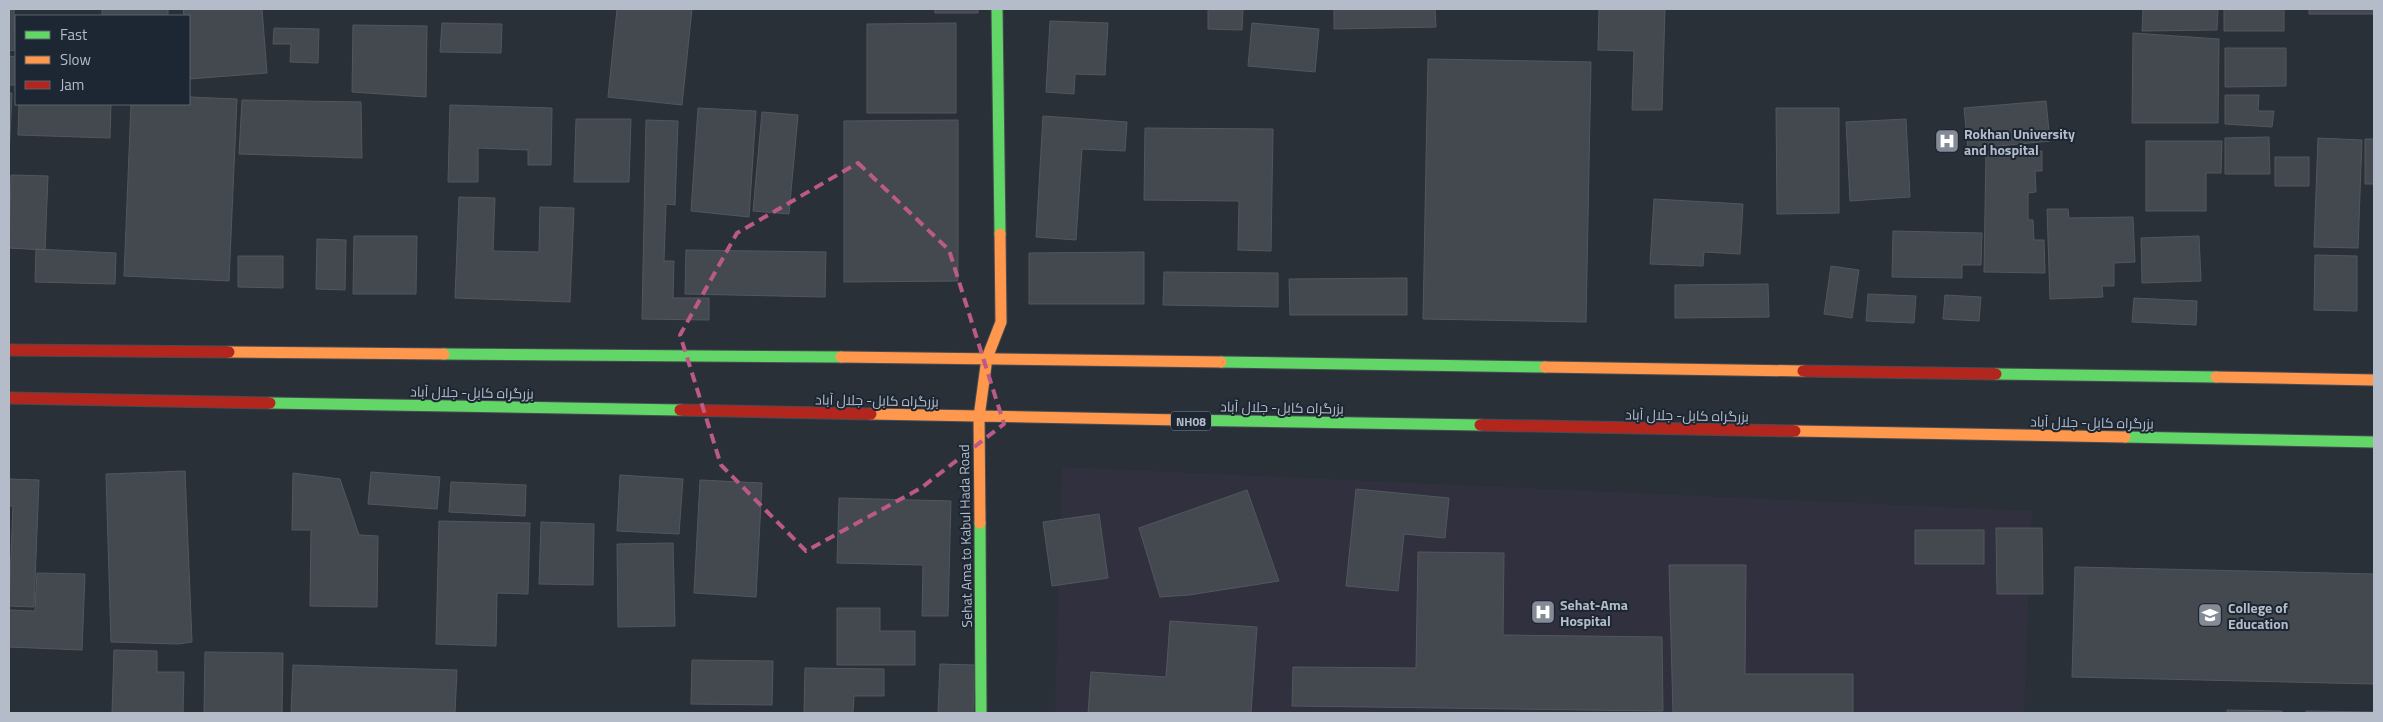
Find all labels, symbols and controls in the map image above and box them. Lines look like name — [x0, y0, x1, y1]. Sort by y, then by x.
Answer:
legend — [15, 15, 190, 105]
text: Fast — [60, 23, 88, 46]
text: Slow — [60, 48, 91, 71]
text: Jam — [60, 73, 84, 96]
place label: Rokhan University and hospital — [1964, 123, 2075, 160]
hospital icon: Rokhan University and hospital — [1934, 128, 1960, 154]
street label: بزرگراه کابل- جلال آباد — [410, 380, 534, 404]
street label: بزرگراه کابل- جلال آباد — [815, 388, 939, 412]
street label: بزرگراه کابل- جلال آباد — [1220, 395, 1344, 419]
street label: بزرگراه کابل- جلال آباد — [1625, 403, 1749, 427]
street label: بزرگراه کابل- جلال آباد — [2030, 410, 2154, 434]
road number: NH08 — [1171, 412, 1211, 431]
street label: Sehat Ama to Kabul Hada Road — [953, 444, 977, 628]
place label: Sehat-Ama Hospital — [1560, 594, 1628, 631]
place label: College of Education — [2228, 597, 2288, 634]
hospital icon: Sehat-Ama Hospital — [1530, 599, 1556, 625]
school or university icon: College of Education — [2197, 602, 2223, 628]

